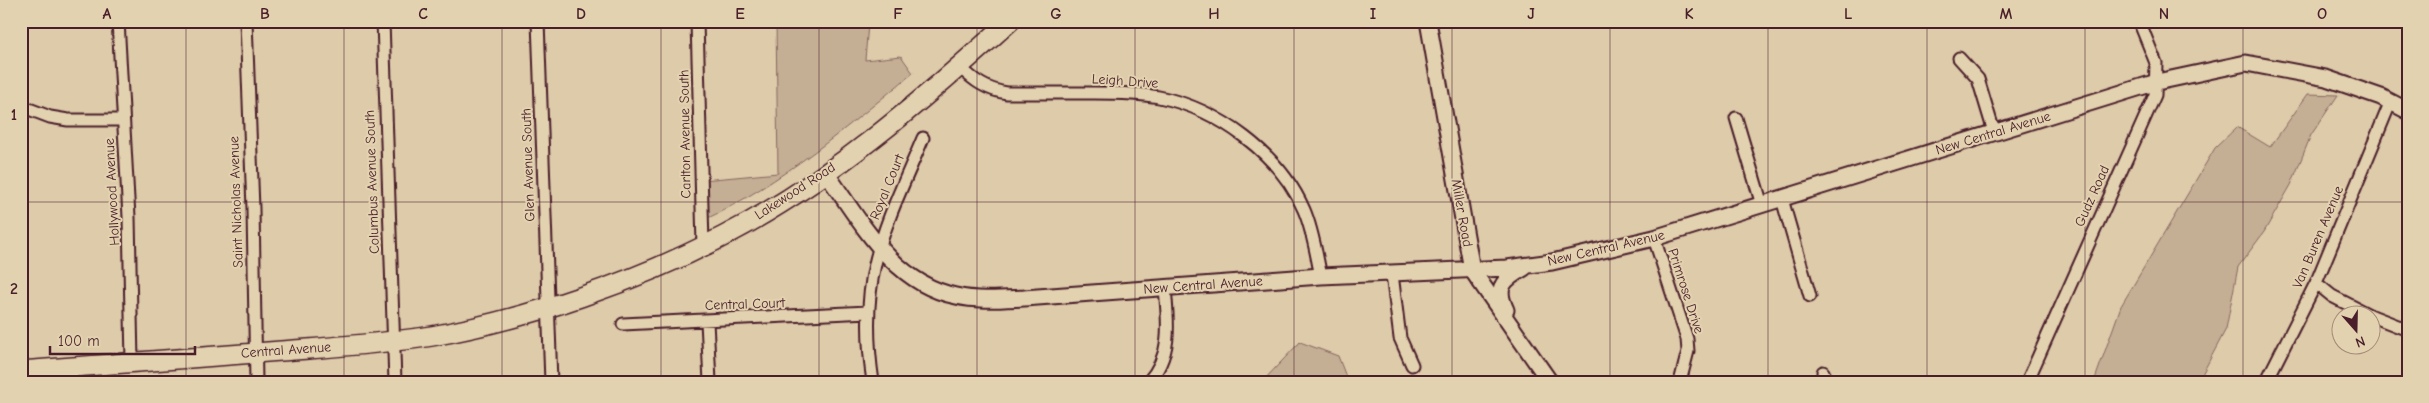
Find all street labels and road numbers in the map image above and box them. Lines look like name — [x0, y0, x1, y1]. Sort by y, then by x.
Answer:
street label: Carlton Avenue South — [675, 69, 695, 199]
street label: Leigh Drive — [1091, 70, 1159, 92]
street label: New Central Avenue — [1933, 107, 2053, 159]
street label: Glen Avenue South — [518, 108, 538, 222]
street label: Columbus Avenue South — [361, 110, 383, 254]
street label: Saint Nicholas Avenue — [225, 136, 247, 268]
street label: Hollywood Avenue — [101, 138, 123, 246]
street label: Royal Court — [866, 151, 908, 222]
street label: Lakewood Road — [751, 159, 839, 223]
street label: Gudz Road — [2071, 163, 2113, 229]
street label: Miller Road — [1448, 178, 1476, 248]
street label: Van Buren Avenue — [2289, 183, 2347, 291]
street label: New Central Avenue — [1546, 226, 1666, 270]
street label: Primrose Drive — [1664, 246, 1708, 336]
street label: New Central Avenue — [1143, 272, 1263, 298]
street label: Central Court — [705, 294, 786, 314]
street label: Central Avenue — [240, 338, 332, 362]

